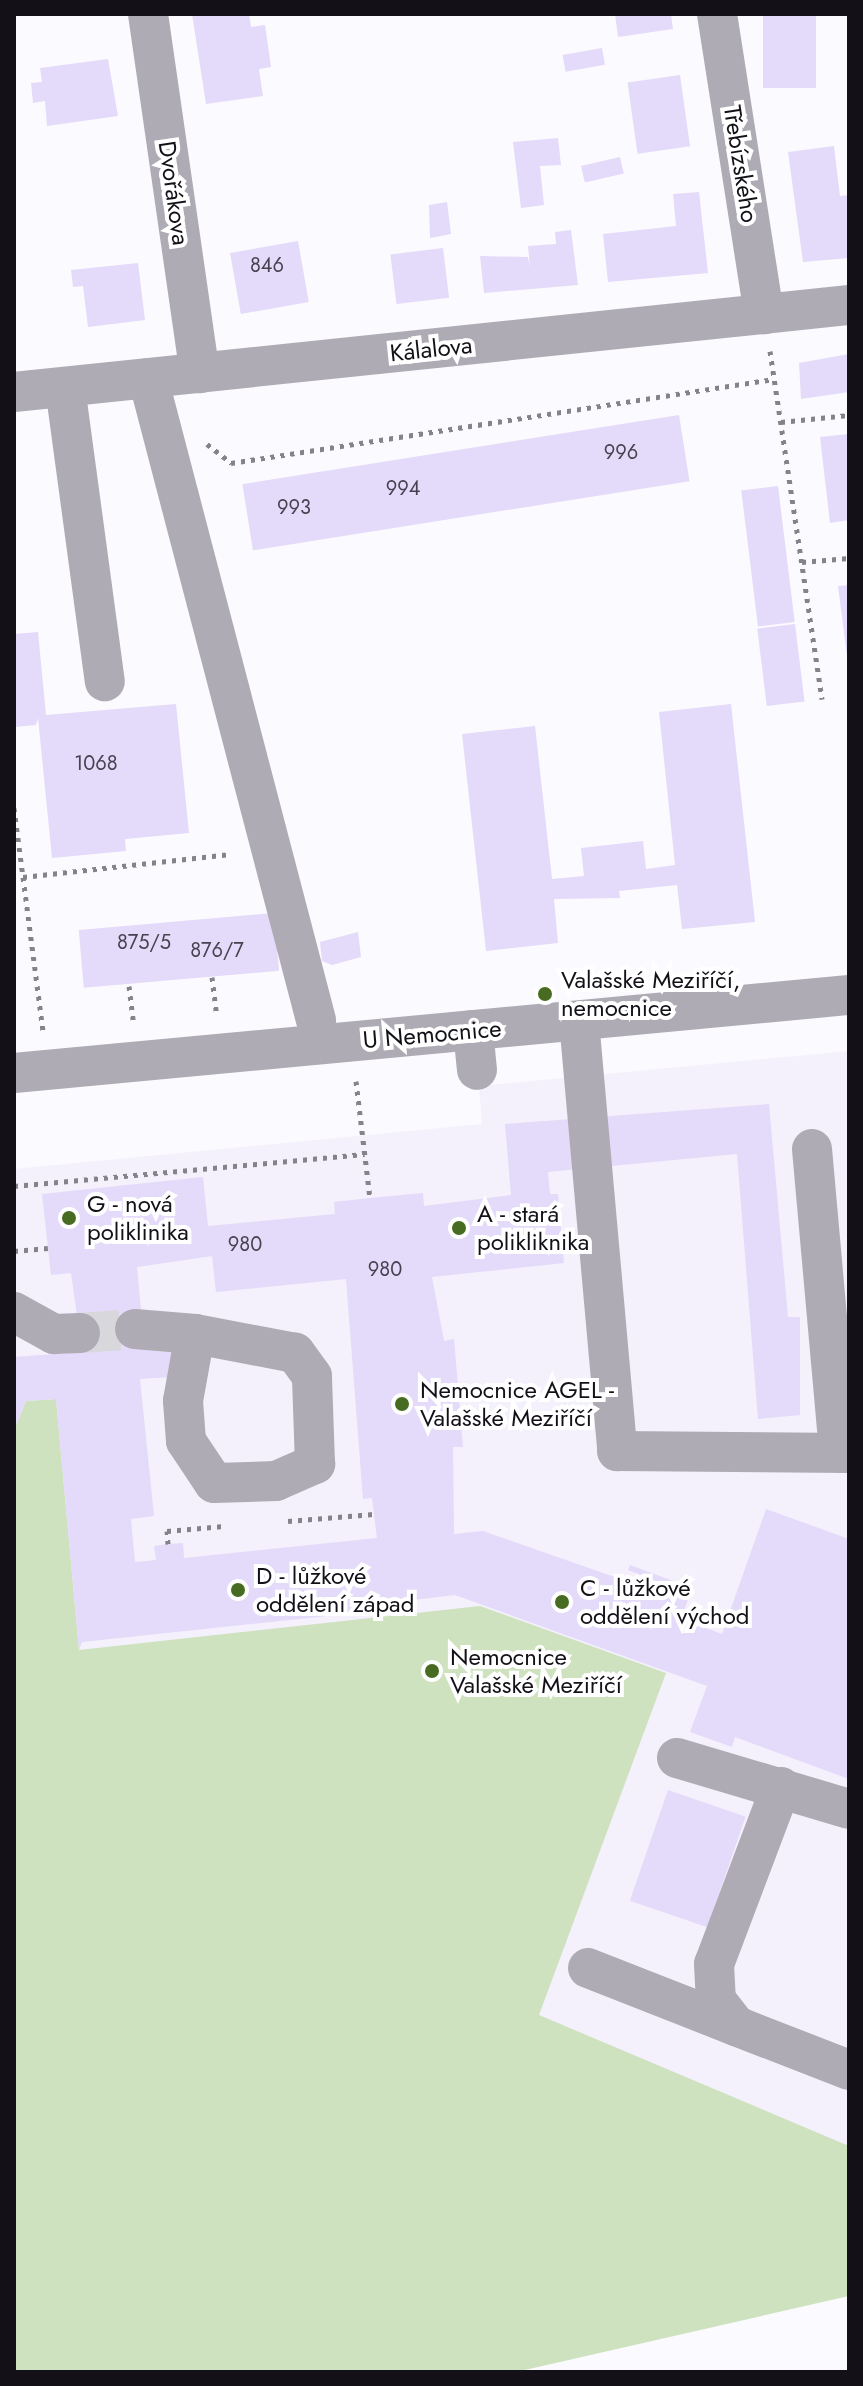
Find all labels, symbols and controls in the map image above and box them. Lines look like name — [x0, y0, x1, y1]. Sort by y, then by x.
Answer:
street label: Třebízského — [718, 103, 764, 225]
street label: Dvořákova — [152, 139, 196, 247]
house number: 846 — [250, 253, 284, 277]
street label: Kálalova — [388, 330, 474, 368]
house number: 996 — [604, 440, 638, 464]
house number: 994 — [386, 476, 420, 500]
house number: 993 — [277, 495, 311, 519]
house number: 1068 — [74, 751, 118, 775]
house number: 875/5 — [117, 930, 171, 954]
house number: 876/7 — [190, 938, 244, 962]
place label: Valašské Meziříčí, nemocnice — [561, 966, 740, 1022]
marker: Valašské Meziříčí, nemocnice — [536, 985, 554, 1003]
street label: U Nemocnice — [361, 1014, 503, 1054]
place label: G - nová poliklinika — [87, 1190, 189, 1246]
place label: A - stará polikliknika — [477, 1200, 589, 1256]
marker: G - nová poliklinika — [58, 1207, 80, 1229]
marker: A - stará polikliknika — [448, 1217, 470, 1239]
house number: 980 — [228, 1232, 262, 1256]
house number: 980 — [368, 1257, 402, 1281]
place label: Nemocnice AGEL - Valašské Meziříčí — [420, 1376, 614, 1432]
marker: Nemocnice AGEL - Valašské Meziříčí — [391, 1393, 413, 1415]
place label: D - lůžkové oddělení západ — [256, 1562, 414, 1618]
place label: C - lůžkové oddělení východ — [580, 1574, 749, 1630]
marker: D - lůžkové oddělení západ — [227, 1579, 249, 1601]
marker: C - lůžkové oddělení východ — [551, 1591, 573, 1613]
place label: Nemocnice Valašské Meziříčí — [450, 1643, 622, 1699]
marker: Nemocnice Valašské Meziříčí — [421, 1660, 443, 1682]

